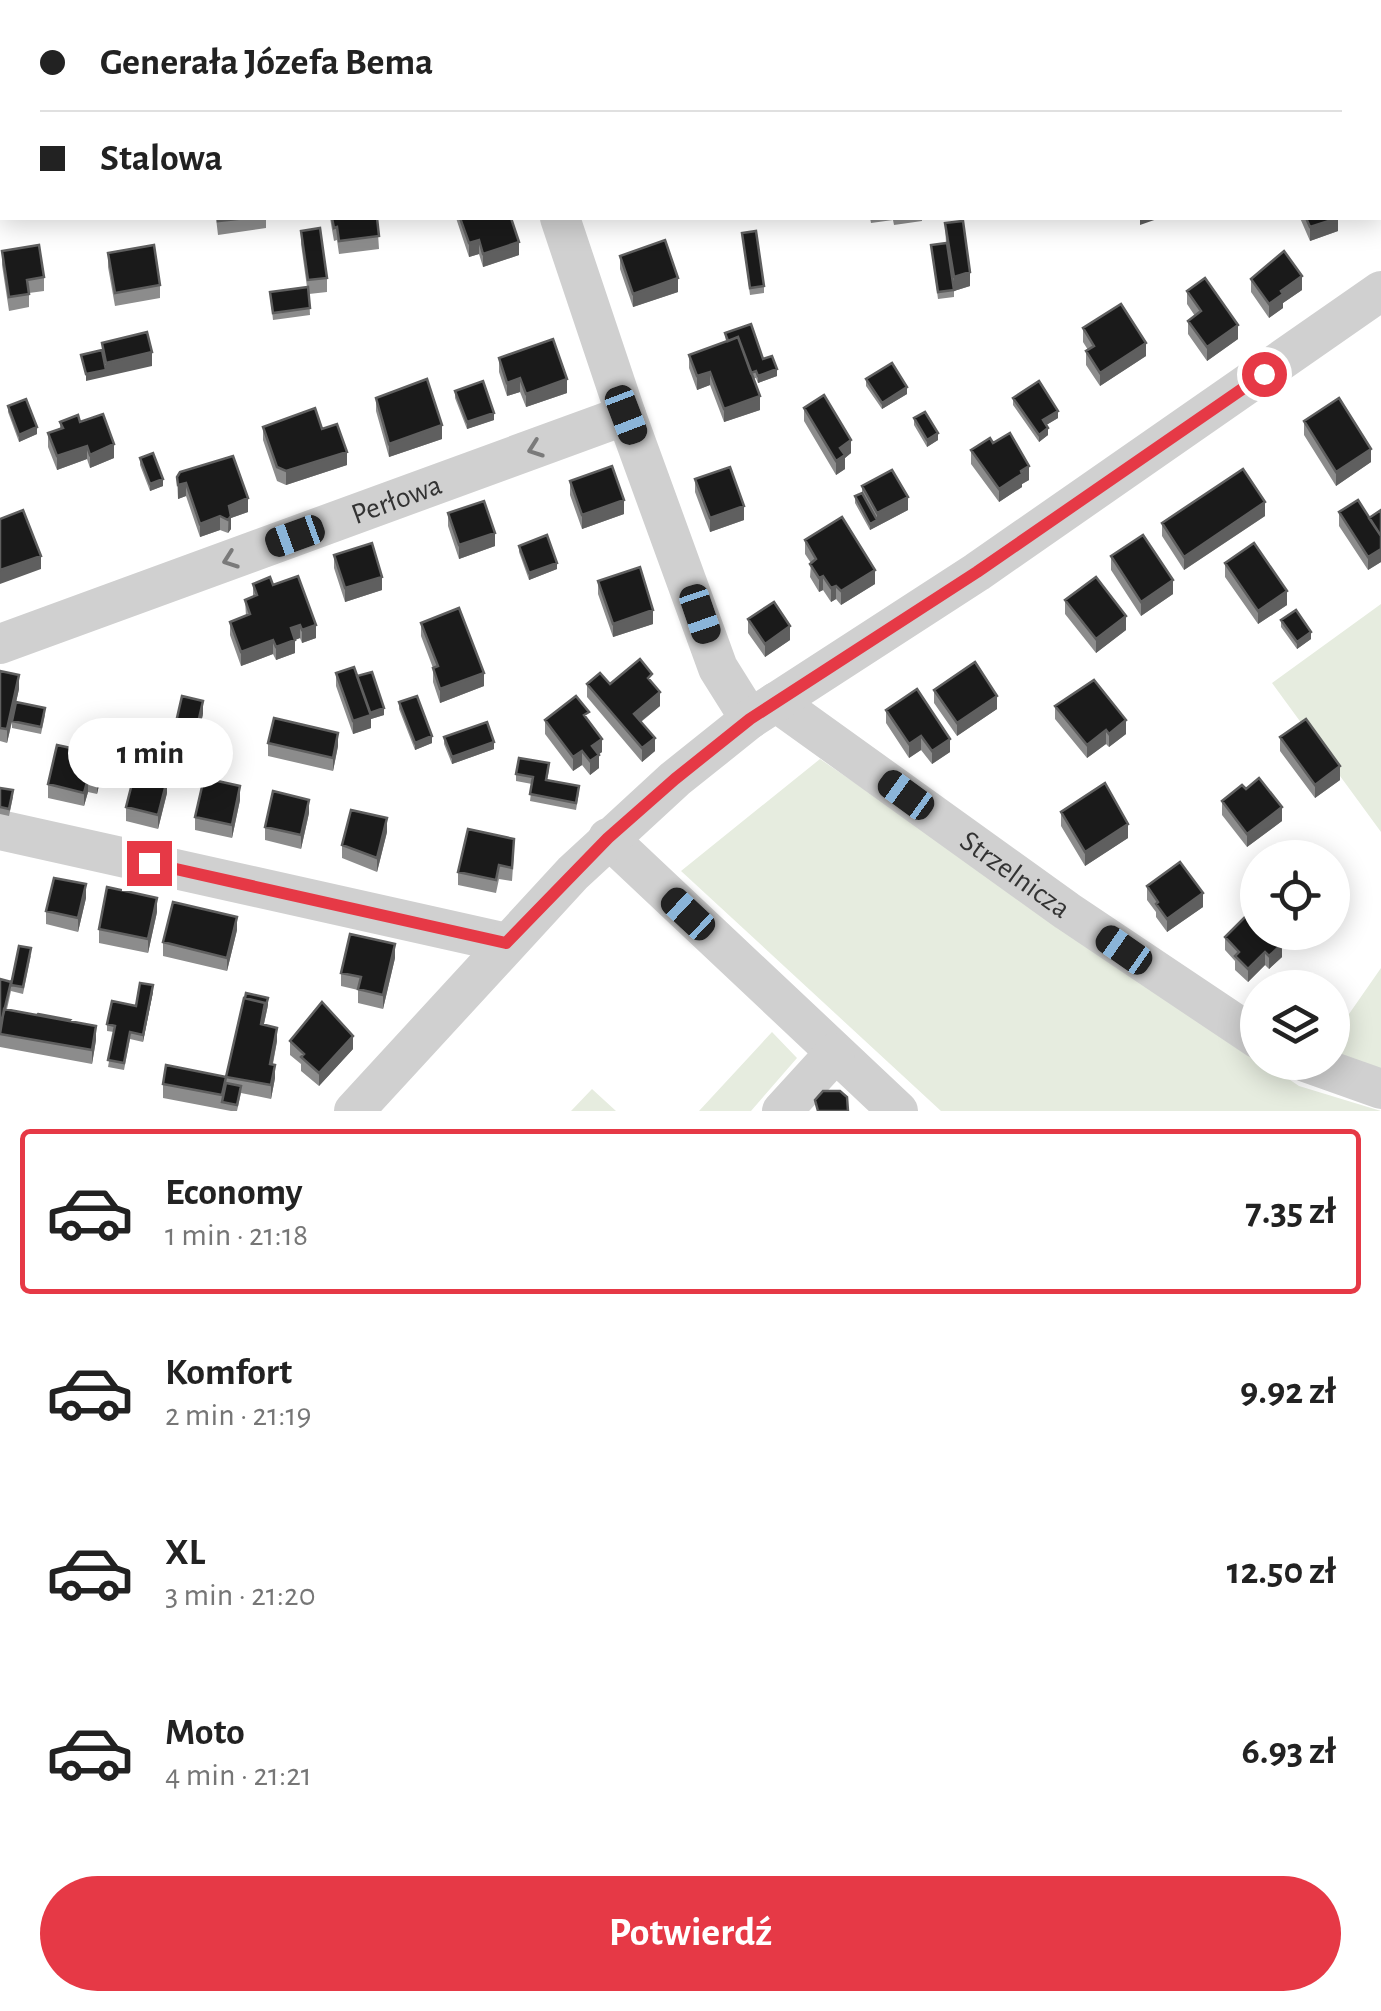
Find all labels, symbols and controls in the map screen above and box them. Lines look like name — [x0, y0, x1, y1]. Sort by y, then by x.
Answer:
text: Generała Józefa Bema — [100, 44, 433, 82]
text: Stalowa — [100, 140, 223, 178]
route start — [1242, 352, 1287, 397]
car — [601, 382, 651, 448]
one-way arrow — [527, 437, 544, 458]
street label: Perłowa — [348, 470, 446, 530]
car — [262, 512, 328, 560]
one-way arrow — [222, 548, 239, 569]
car — [676, 581, 724, 647]
callout: 1 min — [66, 718, 232, 788]
text: 1 min — [117, 737, 184, 769]
car — [873, 765, 939, 825]
street label: Strzelnicza — [955, 826, 1075, 924]
map controls — [1240, 840, 1350, 1080]
button: locate — [1240, 840, 1350, 950]
route end — [127, 841, 172, 886]
car — [656, 883, 720, 945]
car — [1091, 921, 1157, 979]
button: layers — [1240, 970, 1350, 1080]
icon: car — [45, 1167, 135, 1257]
text: Economy — [165, 1174, 303, 1212]
text: 7.35 zł — [1245, 1193, 1336, 1231]
text: 1 min · 21:18 — [165, 1219, 308, 1251]
icon: car — [45, 1347, 135, 1437]
text: Komfort — [165, 1354, 292, 1392]
text: 9.92 zł — [1240, 1373, 1336, 1411]
text: 2 min · 21:19 — [165, 1399, 312, 1431]
icon: car — [45, 1527, 135, 1617]
text: XL — [165, 1534, 205, 1572]
text: 12.50 zł — [1227, 1553, 1336, 1591]
text: 3 min · 21:20 — [165, 1579, 316, 1611]
icon: car — [45, 1707, 135, 1797]
text: Moto — [165, 1714, 245, 1752]
text: 6.93 zł — [1241, 1733, 1336, 1771]
text: 4 min · 21:21 — [165, 1759, 312, 1791]
button: Potwierdź — [40, 1876, 1341, 1991]

